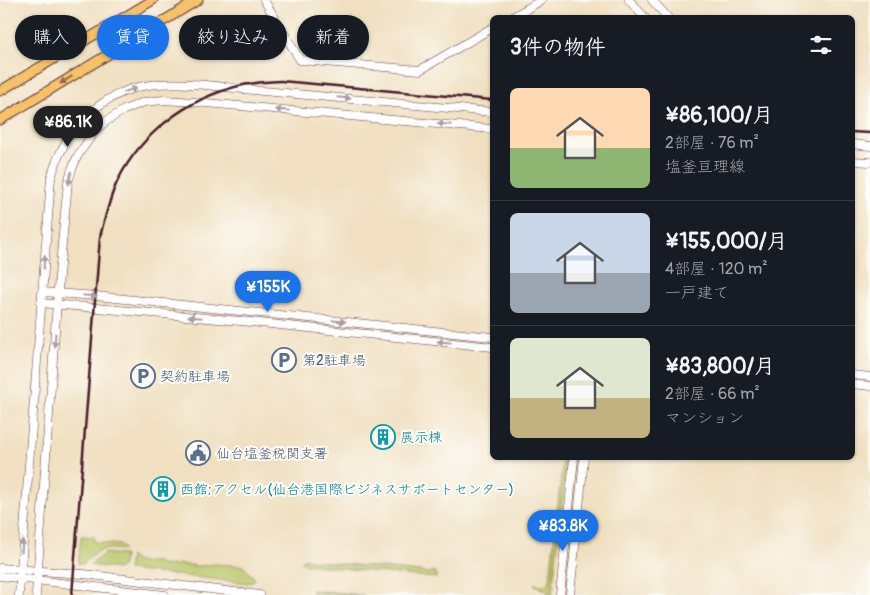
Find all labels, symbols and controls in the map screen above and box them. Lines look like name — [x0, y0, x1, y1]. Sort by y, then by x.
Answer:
chip: 購入 — [15, 15, 87, 60]
chip: 賃貸 — [97, 15, 169, 60]
chip: 絞り込み — [179, 15, 287, 60]
chip: 新着 — [297, 15, 369, 60]
icon: filters — [807, 31, 835, 59]
text: 3件の物件 — [510, 34, 606, 61]
one-way arrow — [60, 75, 73, 84]
one-way arrow — [123, 86, 138, 94]
one-way arrow — [336, 95, 352, 103]
text: ¥86,100/月 — [665, 102, 773, 129]
pin: ¥86.1K — [27, 106, 109, 148]
one-way arrow — [274, 106, 290, 114]
icon: home — [550, 108, 610, 168]
text: ¥86.1K — [44, 112, 92, 132]
one-way arrow — [436, 120, 452, 128]
text: 2部屋 · 76 m² — [665, 133, 759, 153]
text: 塩釜亘理線 — [665, 157, 745, 177]
one-way arrow — [66, 170, 74, 185]
text: ¥155,000/月 — [665, 228, 787, 255]
icon: home — [550, 233, 610, 293]
one-way arrow — [40, 254, 48, 270]
text: 4部屋 · 120 m² — [665, 259, 768, 279]
pin: ¥155K — [233, 270, 303, 313]
text: ¥155K — [246, 277, 290, 297]
text: 一戸建て — [665, 283, 729, 303]
one-way arrow — [83, 292, 99, 300]
one-way arrow — [187, 313, 203, 321]
one-way arrow — [331, 317, 347, 325]
one-way arrow — [50, 332, 58, 348]
one-way arrow — [436, 338, 452, 346]
parking icon: 第2駐車場 — [271, 347, 297, 373]
place label: 第2駐車場 — [302, 352, 366, 369]
text: ¥83,800/月 — [665, 353, 775, 380]
icon: home — [550, 358, 610, 418]
parking icon: 契約駐車場 — [130, 363, 156, 389]
place label: 契約駐車場 — [160, 368, 230, 385]
text: 2部屋 · 66 m² — [665, 384, 760, 404]
text: マンション — [665, 408, 744, 428]
building icon: 展示棟 — [370, 424, 396, 450]
place label: 展示棟 — [400, 429, 443, 446]
public building icon: 仙台塩釜税関支署 — [185, 440, 211, 466]
place label: 仙台塩釜税関支署 — [216, 445, 328, 462]
building icon: 西館;アクセル(仙台港国際ビジネスサポートセンター) — [150, 476, 176, 502]
place label: 西館;アクセル(仙台港国際ビジネスサポートセンター) — [180, 481, 514, 498]
pin: ¥83.8K — [522, 510, 604, 552]
text: ¥83.8K — [538, 516, 588, 536]
one-way arrow — [18, 538, 26, 554]

